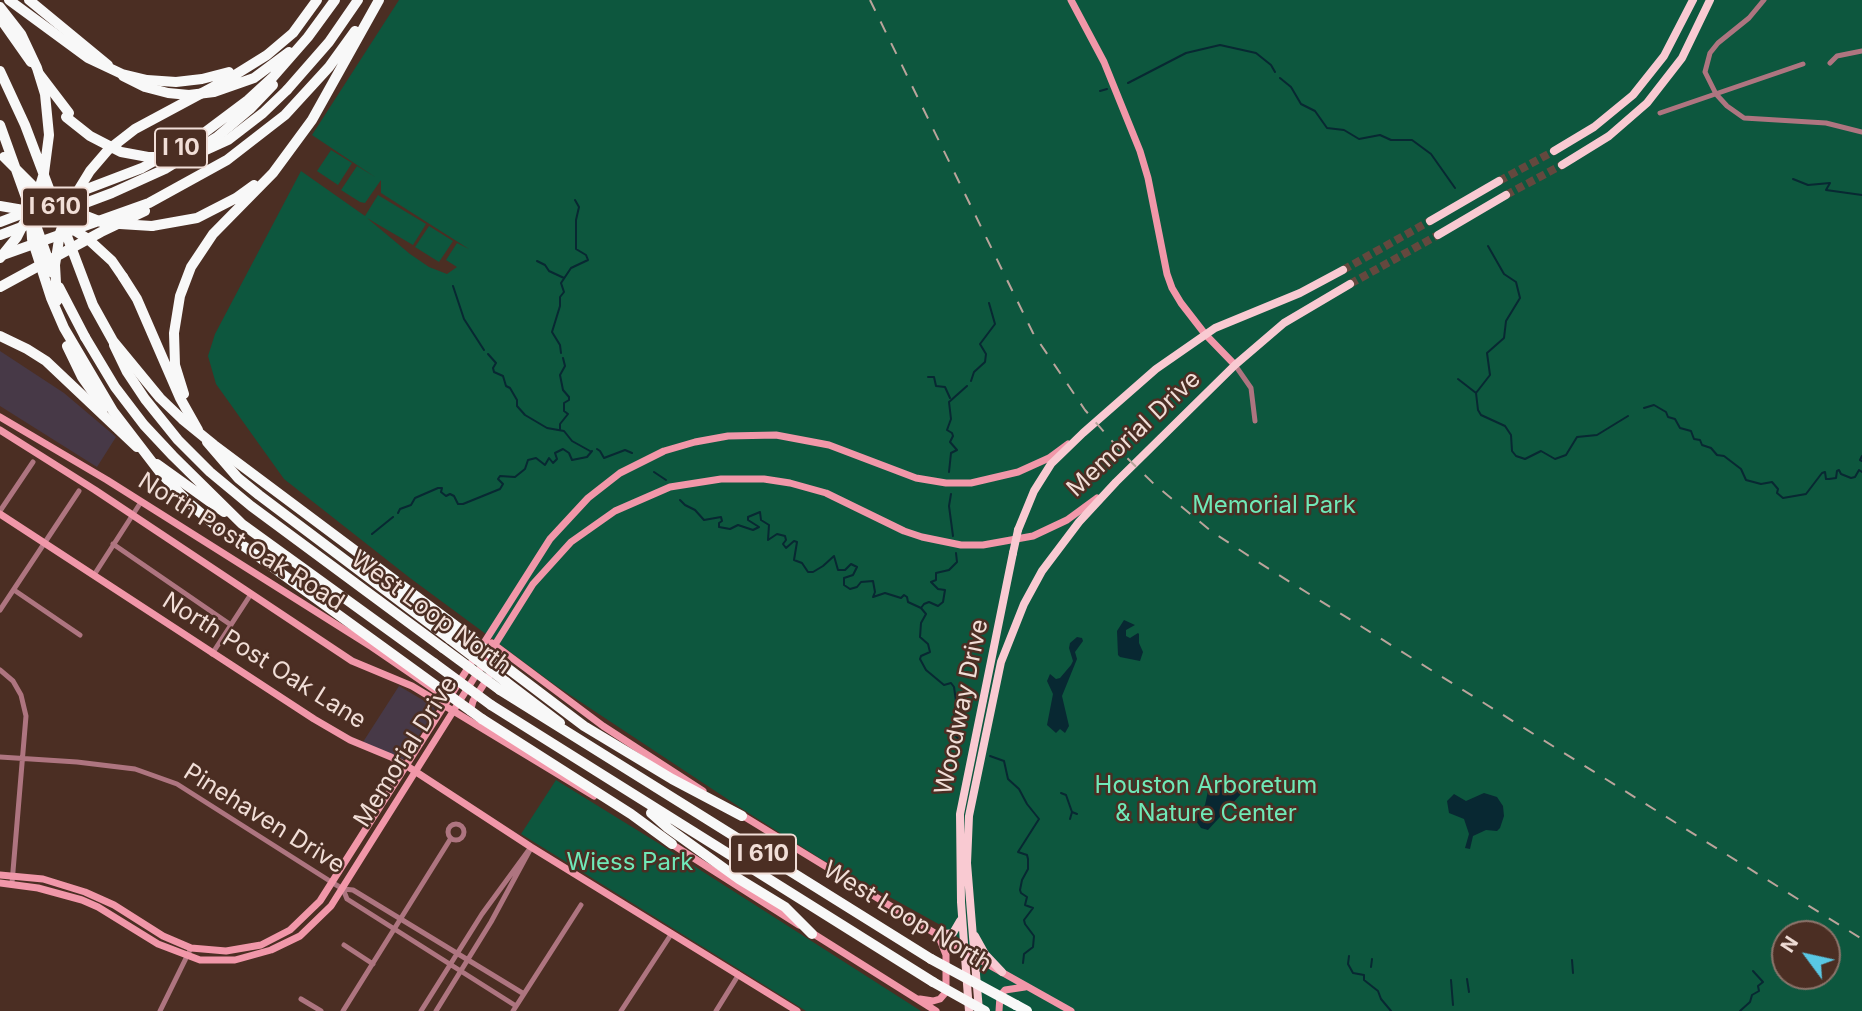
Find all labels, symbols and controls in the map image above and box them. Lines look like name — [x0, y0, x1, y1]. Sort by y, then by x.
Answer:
road number: I 10 — [155, 128, 207, 168]
road number: I 610 — [22, 188, 88, 227]
street label: Memorial Drive — [1061, 365, 1207, 503]
street label: North Post Oak Road — [133, 467, 349, 617]
park label: Memorial Park — [1192, 492, 1356, 520]
street label: West Loop North — [345, 545, 517, 681]
street label: North Post Oak Lane — [157, 587, 371, 735]
street label: Woodway Drive — [929, 617, 995, 797]
street label: Memorial Drive — [348, 671, 464, 833]
street label: Pinehaven Drive — [178, 758, 350, 880]
park label: Houston Arboretum & Nature Center — [1095, 772, 1317, 828]
road number: I 610 — [730, 834, 796, 874]
park label: Wiess Park — [567, 849, 693, 877]
street label: West Loop North — [818, 855, 996, 979]
north arrow — [1771, 920, 1841, 990]
text: N — [1776, 932, 1803, 957]

